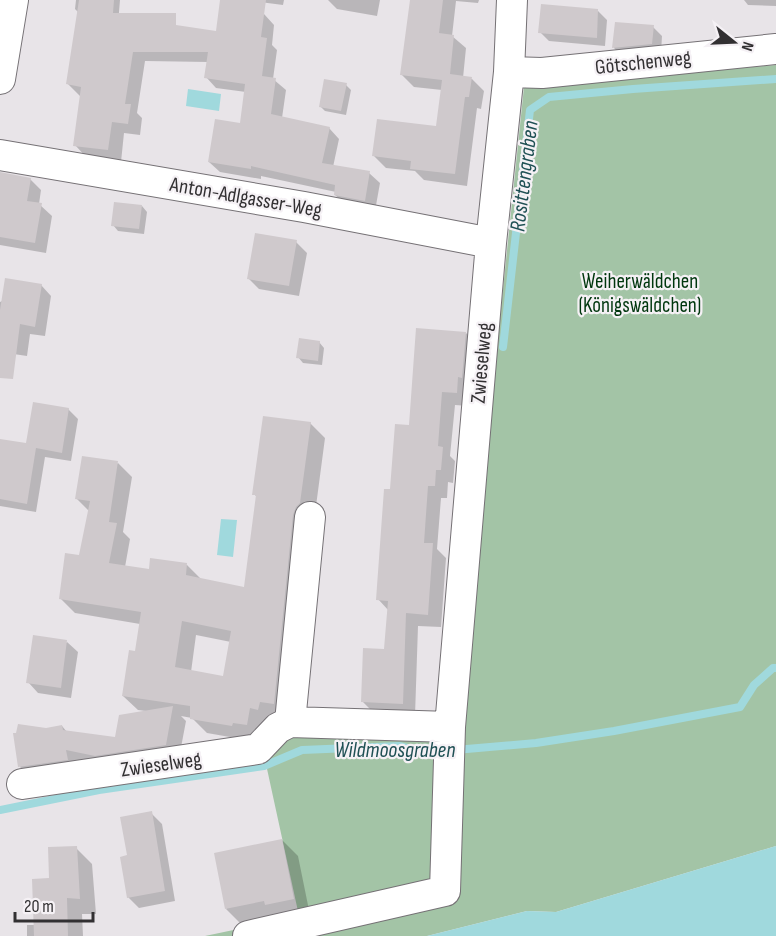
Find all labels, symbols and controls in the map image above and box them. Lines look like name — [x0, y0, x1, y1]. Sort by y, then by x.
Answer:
north arrow — [704, 12, 764, 72]
text: N — [736, 39, 757, 53]
street label: Götschenweg — [594, 45, 692, 80]
water label: Rosittengraben — [504, 119, 545, 233]
street label: Anton-Adlgasser-Weg — [167, 172, 324, 223]
park label: Weiherwäldchen (Königswäldchen) — [579, 269, 701, 318]
street label: Zwieselweg — [466, 322, 497, 404]
water label: Wildmoosgraben — [335, 737, 455, 764]
street label: Zwieselweg — [119, 746, 203, 783]
scale bar — [15, 885, 93, 923]
text: 20 m — [24, 896, 54, 917]

